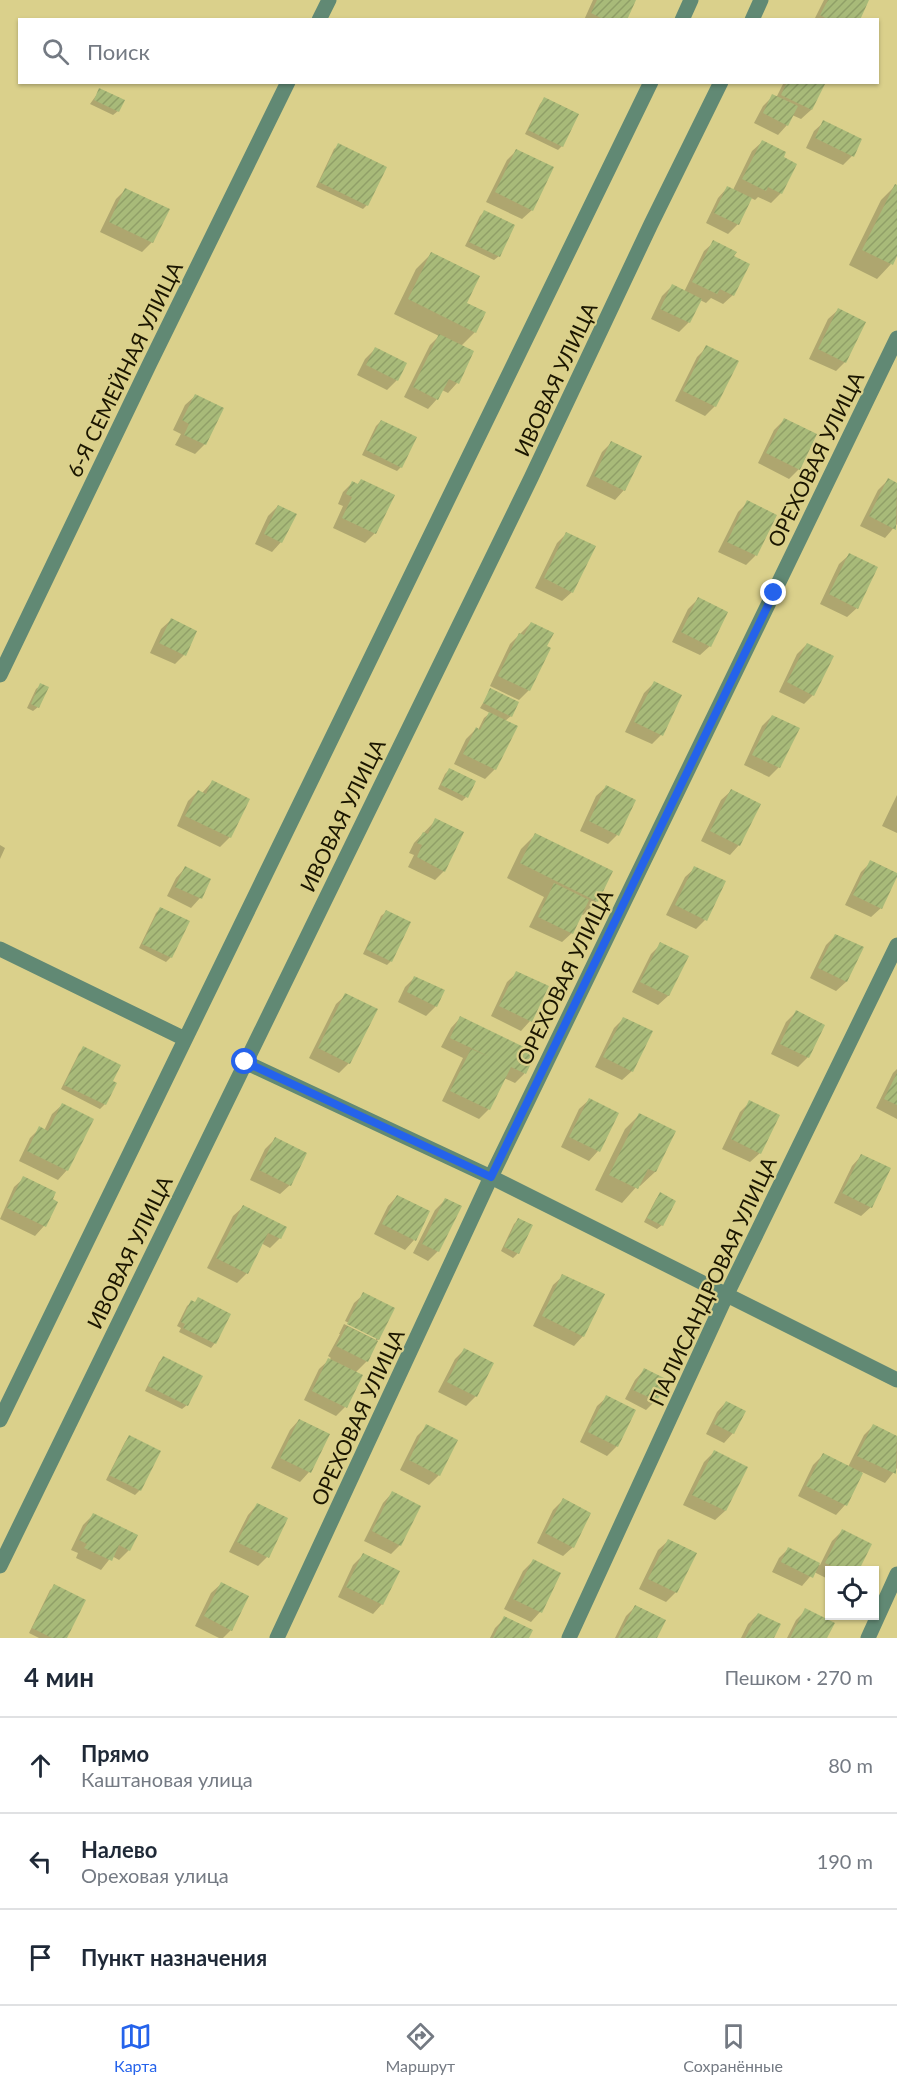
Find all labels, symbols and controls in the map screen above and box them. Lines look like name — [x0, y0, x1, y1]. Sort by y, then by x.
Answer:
search box — [18, 18, 879, 84]
icon: search — [39, 35, 72, 68]
text: Поиск — [87, 38, 150, 65]
street label: 6-Я СЕМЕЙНАЯ УЛИЦА — [61, 257, 187, 481]
street label: ИВОВАЯ УЛИЦА — [508, 297, 602, 460]
street label: ОРЕХОВАЯ УЛИЦА — [762, 366, 869, 551]
route end — [760, 579, 786, 605]
street label: ИВОВАЯ УЛИЦА — [294, 734, 390, 896]
street label: ОРЕХОВАЯ УЛИЦА — [511, 884, 618, 1069]
route start — [231, 1048, 257, 1074]
street label: ПАЛИСАНДРОВАЯ УЛИЦА — [643, 1152, 781, 1410]
street label: ИВОВАЯ УЛИЦА — [81, 1171, 177, 1333]
street label: ОРЕХОВАЯ УЛИЦА — [305, 1324, 409, 1509]
map controls — [825, 1566, 879, 1620]
button: locate — [825, 1566, 879, 1620]
text: 4 мин — [24, 1661, 94, 1693]
text: Пешком · 270 m — [724, 1665, 873, 1689]
text: Прямо — [81, 1740, 149, 1767]
icon: ahead — [24, 1749, 57, 1782]
text: 80 m — [828, 1753, 873, 1777]
text: Каштановая улица — [81, 1767, 253, 1791]
text: Налево — [81, 1836, 157, 1863]
icon: left — [24, 1845, 57, 1878]
text: 190 m — [817, 1849, 873, 1873]
text: Ореховая улица — [81, 1863, 229, 1887]
icon: arrive — [24, 1941, 57, 1974]
text: Пункт назначения — [81, 1944, 267, 1971]
tab: Карта — [114, 2020, 157, 2075]
tab: Маршрут — [385, 2020, 455, 2075]
tab: Сохранённые — [683, 2020, 783, 2075]

